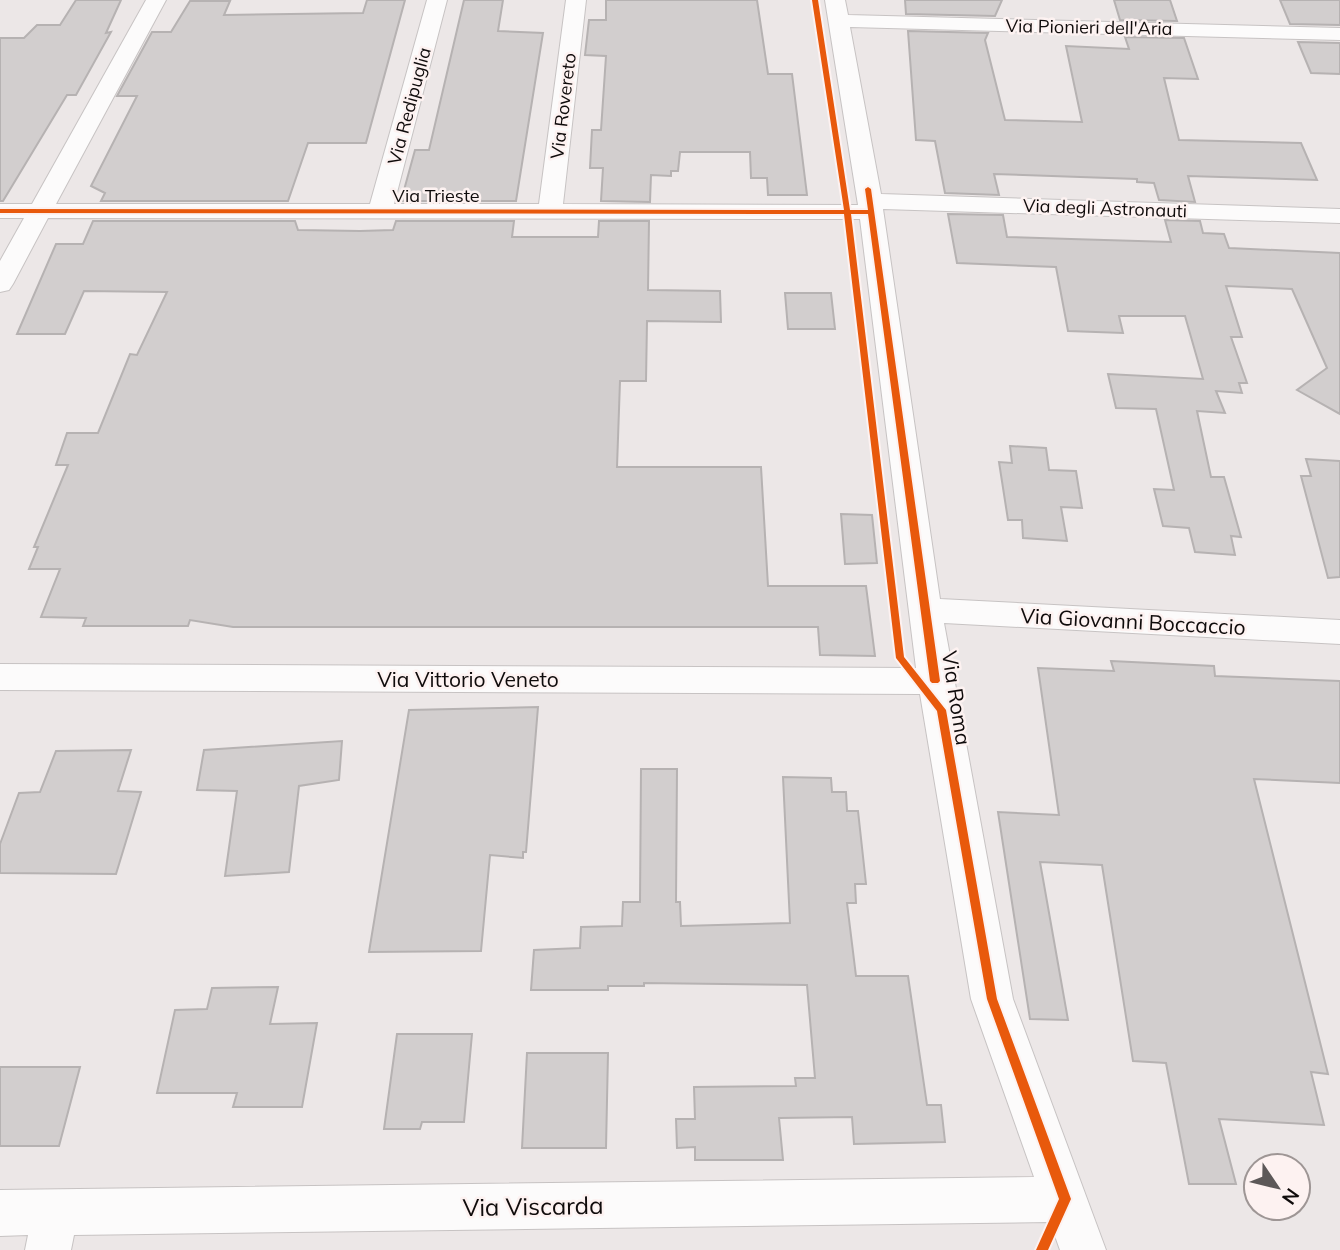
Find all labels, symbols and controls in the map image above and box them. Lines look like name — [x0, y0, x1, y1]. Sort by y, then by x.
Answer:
street label: Via Pionieri dell'Aria — [1005, 14, 1173, 40]
street label: Via Redipuglia — [382, 45, 436, 167]
street label: Via Rovereto — [545, 52, 581, 160]
street label: Via Trieste — [392, 184, 480, 207]
street label: Via degli Astronauti — [1022, 194, 1188, 222]
street label: Via Giovanni Boccaccio — [1020, 602, 1246, 640]
street label: Via Roma — [937, 649, 977, 747]
street label: Via Vittorio Veneto — [377, 666, 559, 692]
north arrow — [1242, 1152, 1312, 1222]
text: N — [1277, 1184, 1305, 1210]
street label: Via Viscarda — [462, 1190, 604, 1222]

